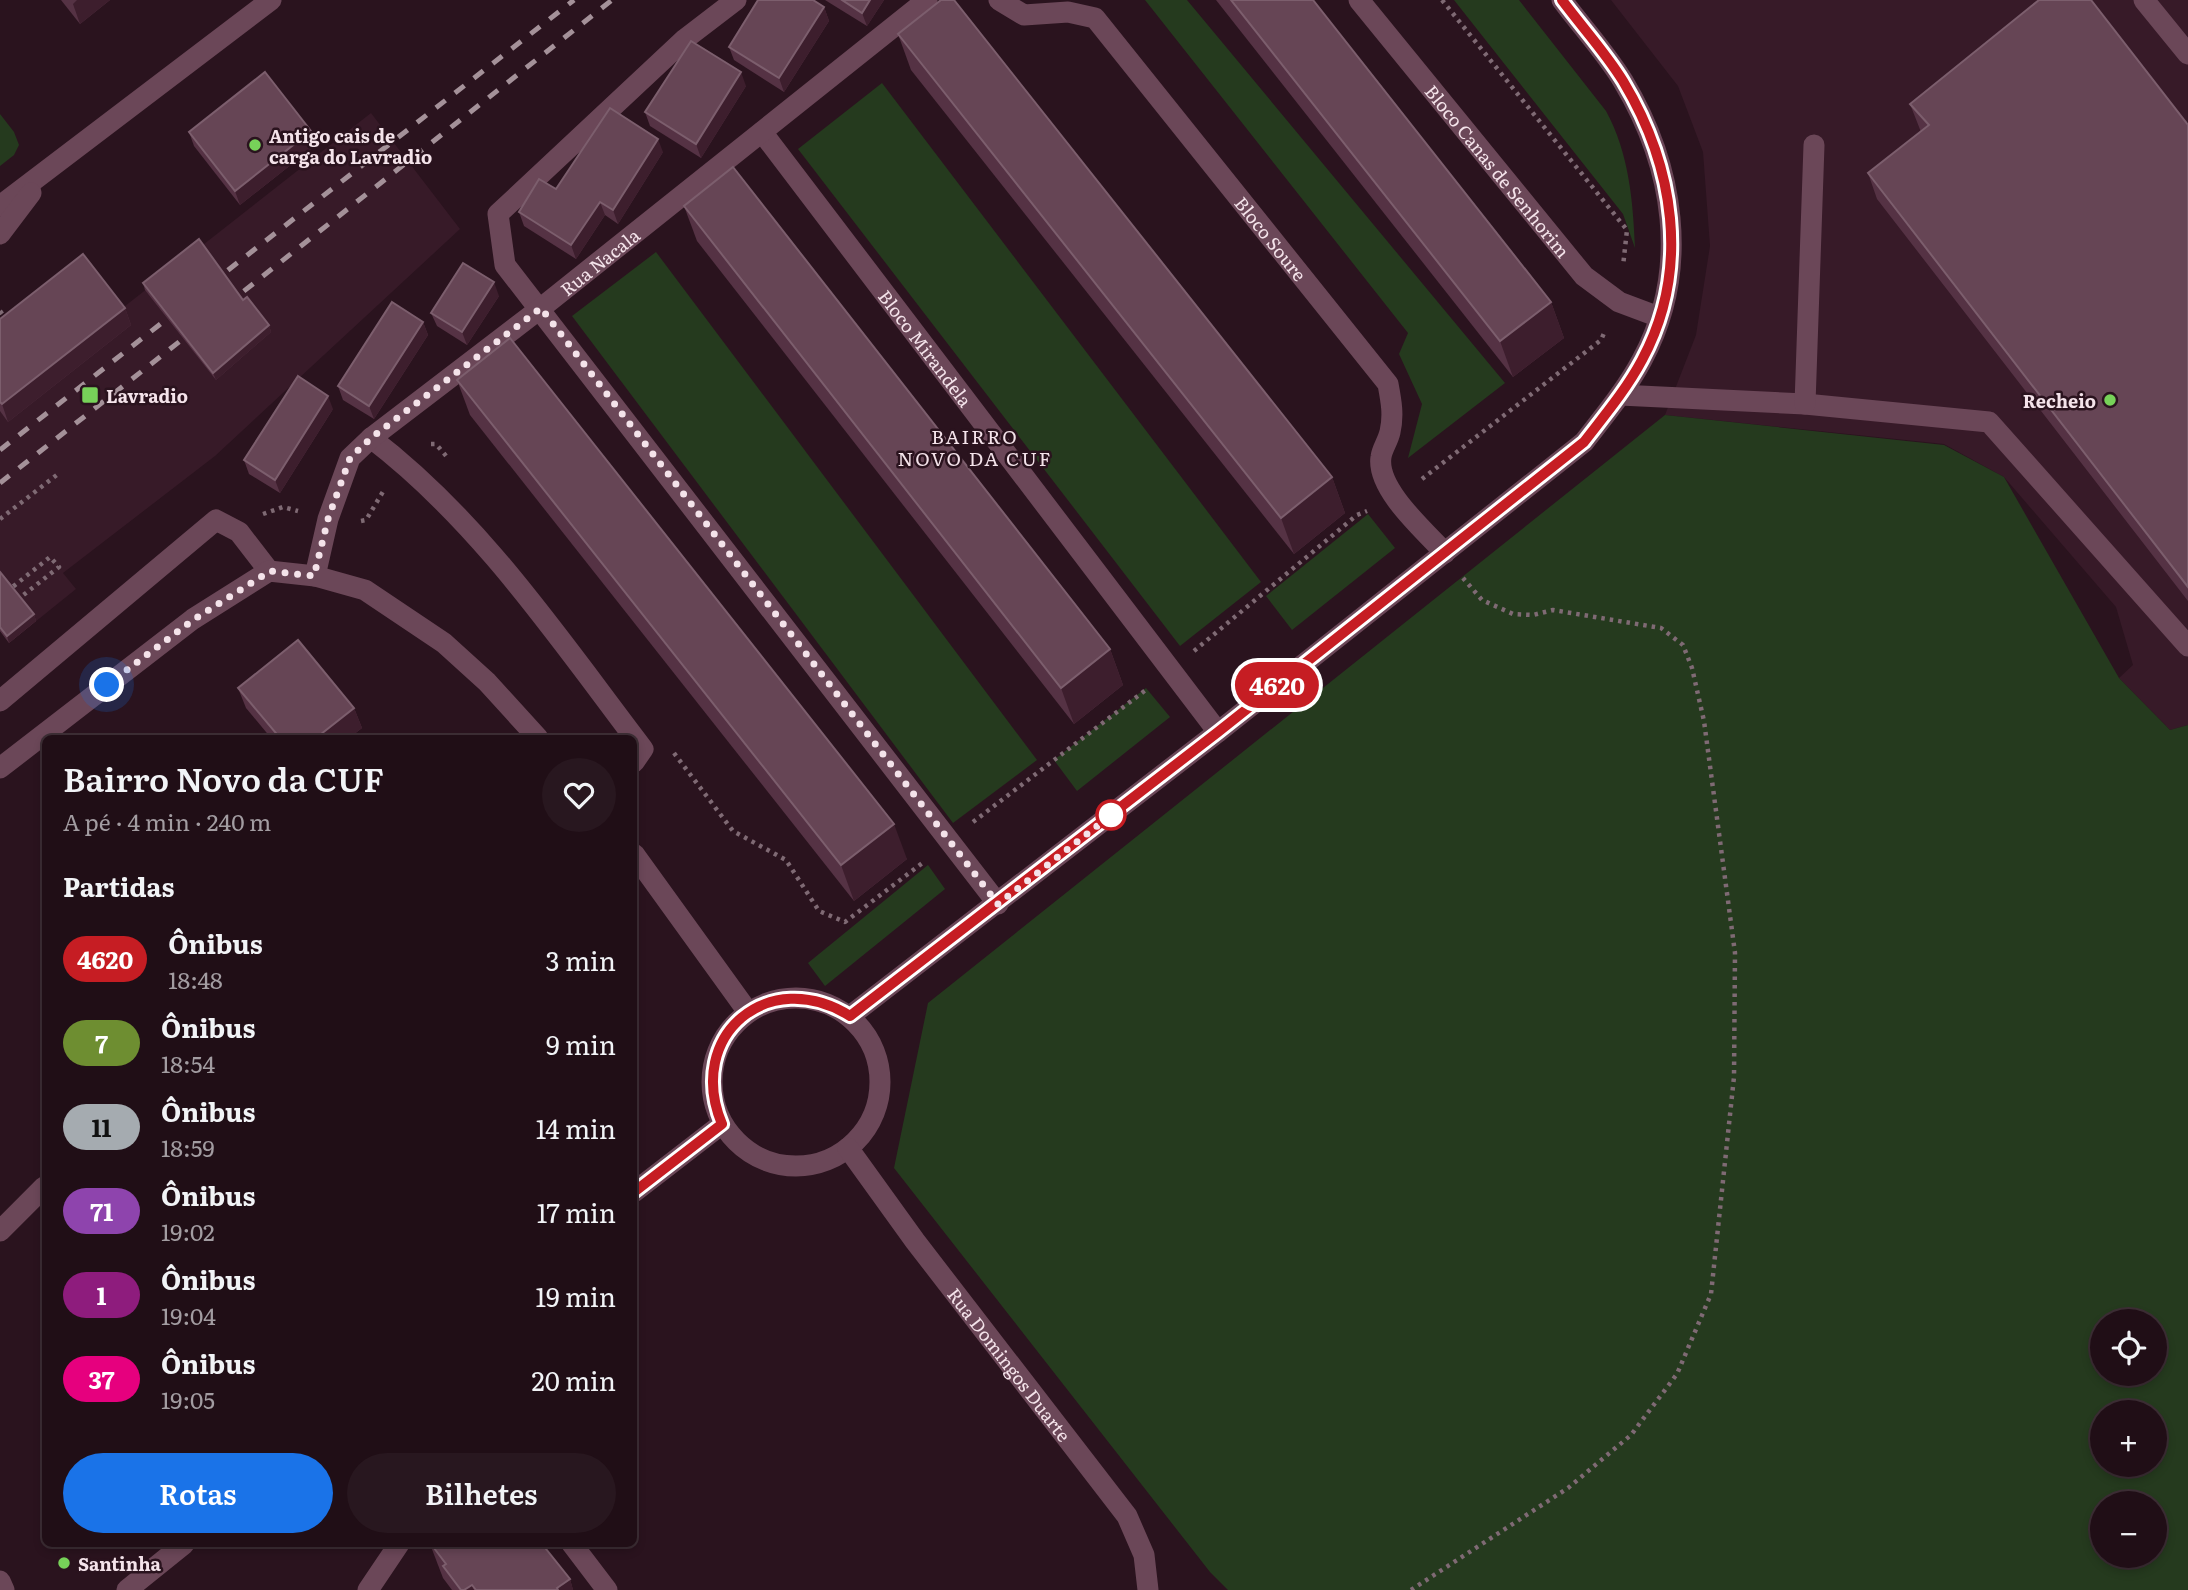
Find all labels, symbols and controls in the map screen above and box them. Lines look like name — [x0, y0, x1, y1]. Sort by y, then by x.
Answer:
street label: Bloco Canas de Senhorim — [1419, 78, 1577, 263]
place label: Antigo cais de carga do Lavradio — [269, 122, 432, 170]
marker: Antigo cais de carga do Lavradio — [247, 137, 263, 153]
street label: Bloco Soure — [1229, 190, 1314, 286]
street label: Rua Nacala — [554, 221, 645, 302]
street label: Bloco Mirandela — [873, 284, 979, 412]
place label: Lavradio — [106, 382, 188, 409]
marker: Lavradio — [80, 385, 100, 405]
place label: Recheio — [2023, 387, 2096, 414]
marker: Recheio — [2102, 392, 2118, 408]
district label: BAIRRO NOVO DA CUF — [898, 422, 1052, 472]
line badge: 4620 — [1228, 662, 1326, 708]
your location — [89, 667, 124, 702]
text: 4620 — [1249, 667, 1305, 702]
text: Bairro Novo da CUF — [63, 753, 384, 802]
button: heart — [542, 758, 616, 832]
unlabelled marker — [1096, 800, 1126, 830]
text: A pé · 4 min · 240 m — [63, 804, 271, 838]
text: Partidas — [63, 866, 174, 905]
text: Ônibus — [168, 923, 263, 962]
text: 3 min — [546, 940, 616, 979]
text: 4620 — [77, 941, 133, 976]
text: 18:48 — [168, 962, 223, 996]
text: Ônibus — [161, 1007, 256, 1046]
text: 9 min — [546, 1024, 616, 1063]
text: 7 — [95, 1025, 108, 1060]
text: 18:54 — [161, 1046, 215, 1080]
text: Ônibus — [161, 1091, 256, 1130]
text: 14 min — [536, 1108, 616, 1147]
text: 11 — [92, 1109, 111, 1144]
text: 18:59 — [161, 1130, 214, 1164]
text: Ônibus — [161, 1175, 256, 1214]
text: 17 min — [537, 1192, 616, 1231]
text: 71 — [90, 1193, 113, 1228]
text: 19:02 — [161, 1214, 215, 1248]
text: Ônibus — [161, 1259, 256, 1298]
text: 19 min — [536, 1276, 616, 1315]
text: 1 — [97, 1277, 106, 1312]
street label: Rua Domingos Duarte — [942, 1281, 1078, 1447]
text: 19:04 — [161, 1298, 216, 1332]
map controls — [2090, 1309, 2167, 1568]
button: locate — [2090, 1309, 2167, 1386]
text: Ônibus — [161, 1343, 256, 1382]
text: 20 min — [531, 1360, 616, 1399]
text: 37 — [89, 1361, 114, 1396]
text: 19:05 — [161, 1382, 215, 1416]
button: + — [2090, 1400, 2167, 1477]
button: Rotas — [63, 1453, 333, 1533]
button: Bilhetes — [347, 1453, 616, 1533]
button: − — [2090, 1491, 2167, 1568]
place label: Santinha — [78, 1550, 162, 1577]
marker: Santinha — [56, 1555, 72, 1571]

